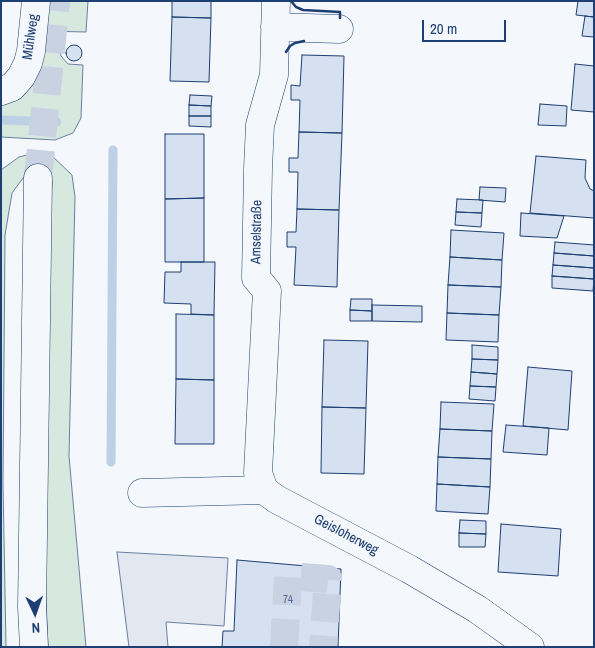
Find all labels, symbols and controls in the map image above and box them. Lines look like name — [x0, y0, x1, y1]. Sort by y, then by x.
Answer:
scale bar — [425, 10, 509, 42]
street label: Mühlweg — [19, 13, 43, 61]
text: 20 m — [430, 18, 457, 39]
street label: Amselstraße — [248, 200, 266, 264]
street label: Geisloherweg — [311, 511, 381, 559]
north arrow — [10, 588, 60, 638]
house number: 74 — [283, 593, 293, 607]
text: N — [31, 619, 40, 637]

